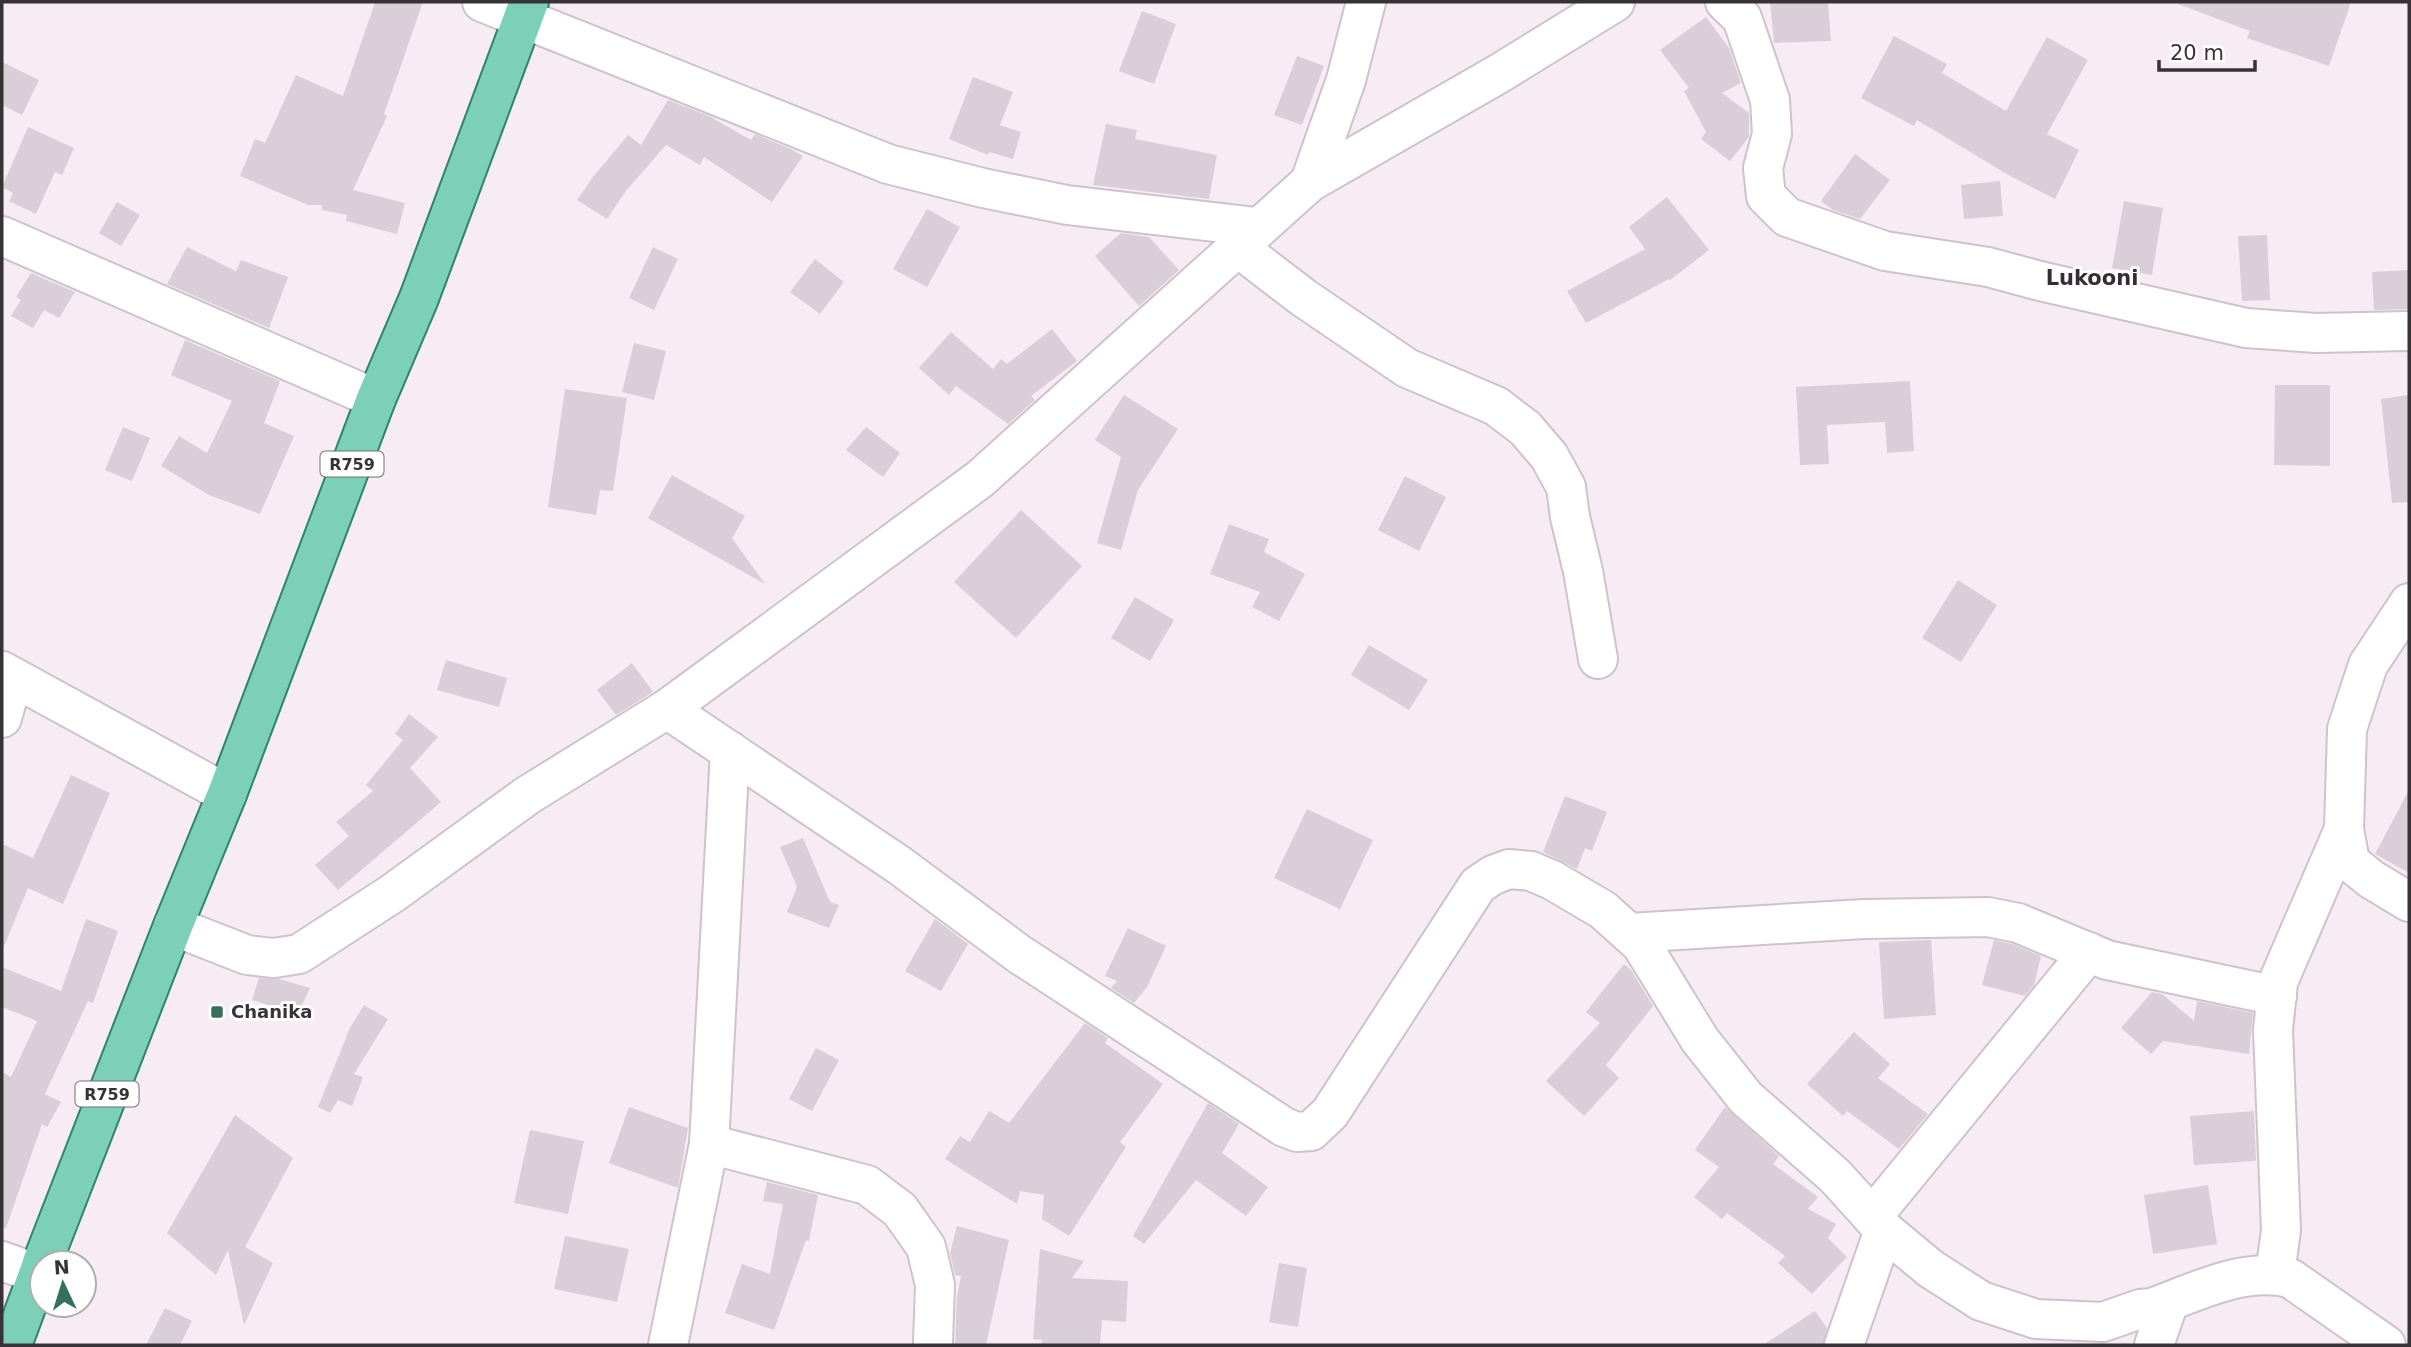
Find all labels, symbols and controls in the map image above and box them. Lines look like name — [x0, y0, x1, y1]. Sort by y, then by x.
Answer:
scale bar — [2159, 28, 2255, 72]
text: 20 m — [2170, 41, 2224, 65]
district label: Lukooni — [2046, 266, 2138, 290]
road number: R759 — [320, 452, 384, 477]
place label: Chanika — [231, 1001, 312, 1022]
marker: Chanika — [209, 1004, 225, 1020]
road number: R759 — [76, 1082, 138, 1106]
north arrow — [28, 1249, 98, 1319]
text: N — [53, 1256, 71, 1279]

